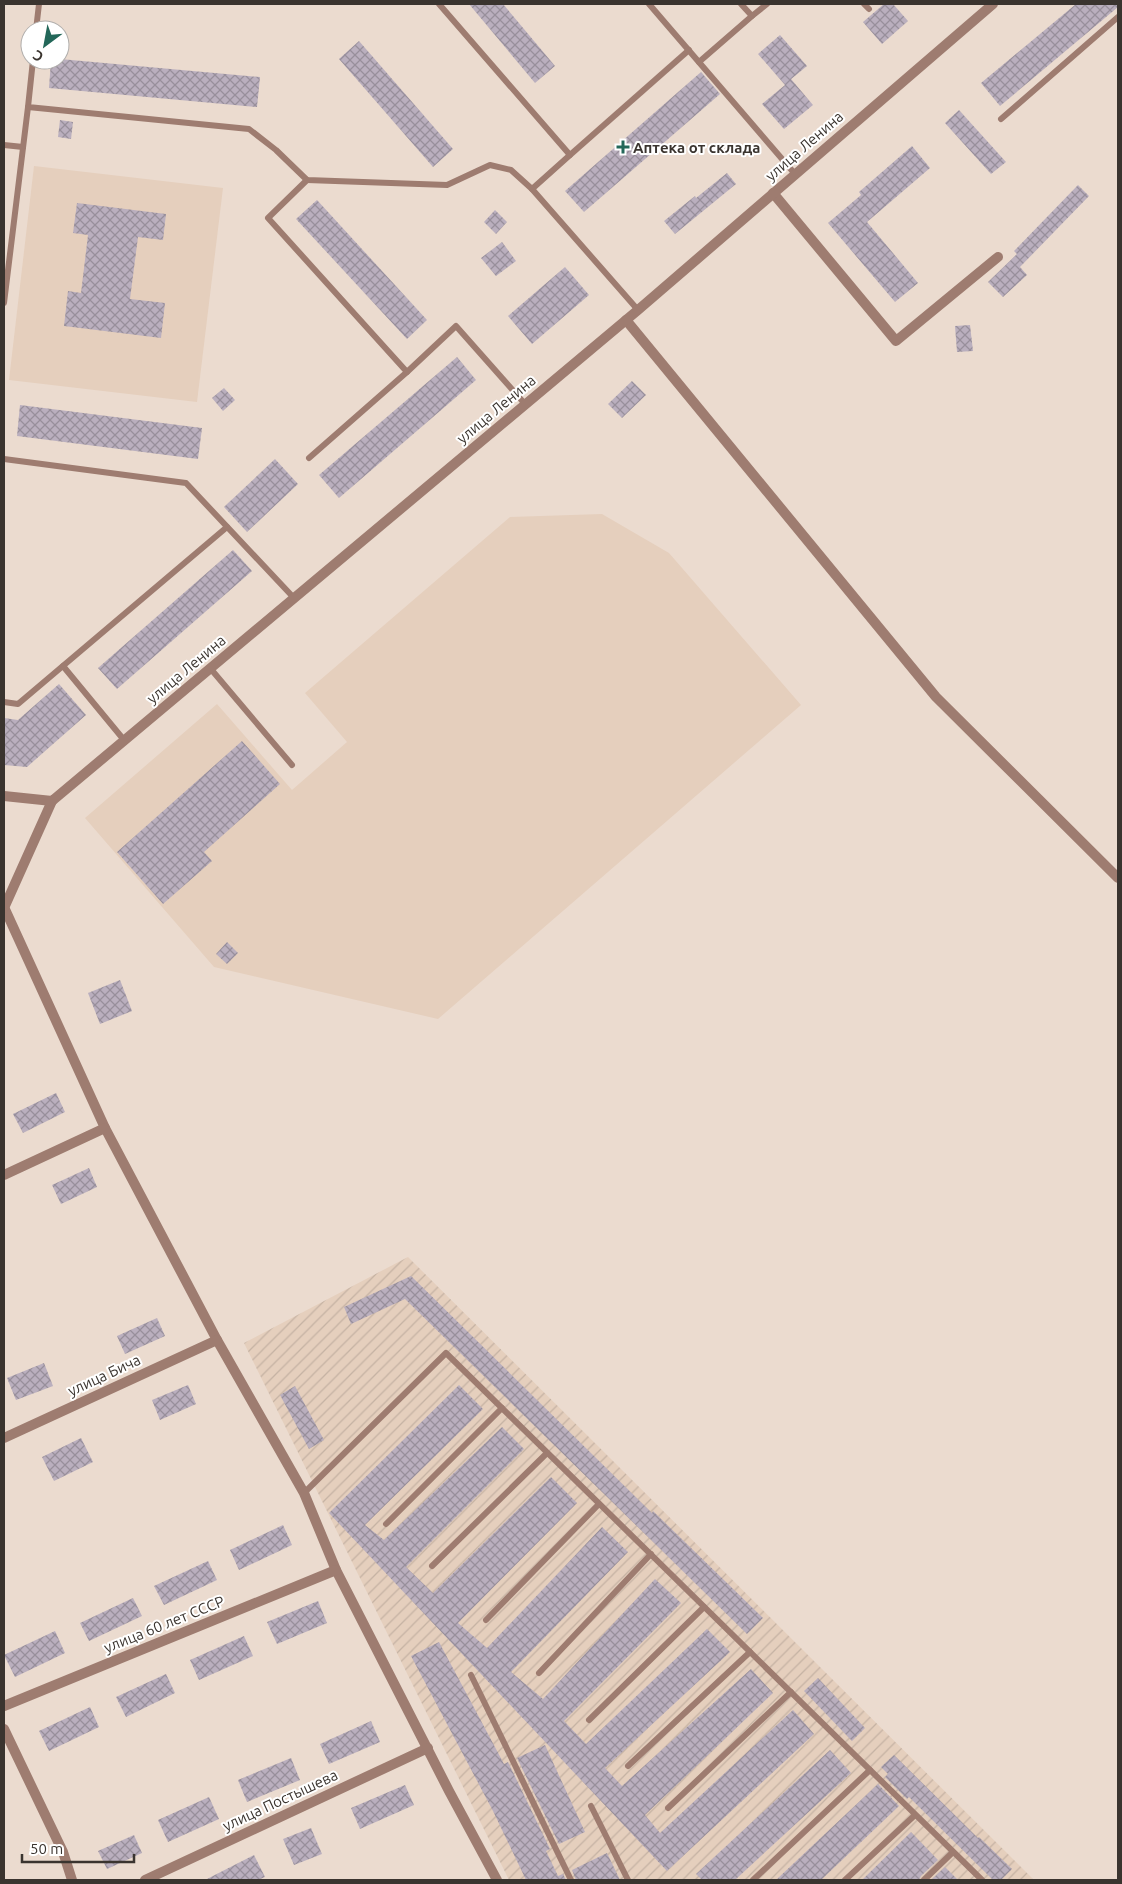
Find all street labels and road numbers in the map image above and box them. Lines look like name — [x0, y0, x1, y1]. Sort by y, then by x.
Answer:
street label: улица Ленина — [762, 108, 846, 184]
street label: улица Ленина — [453, 371, 539, 447]
street label: улица Ленина — [143, 631, 229, 707]
street label: улица Бича — [65, 1351, 143, 1399]
street label: улица 60 лет СССР — [101, 1592, 227, 1656]
street label: улица Постышева — [220, 1766, 340, 1834]

